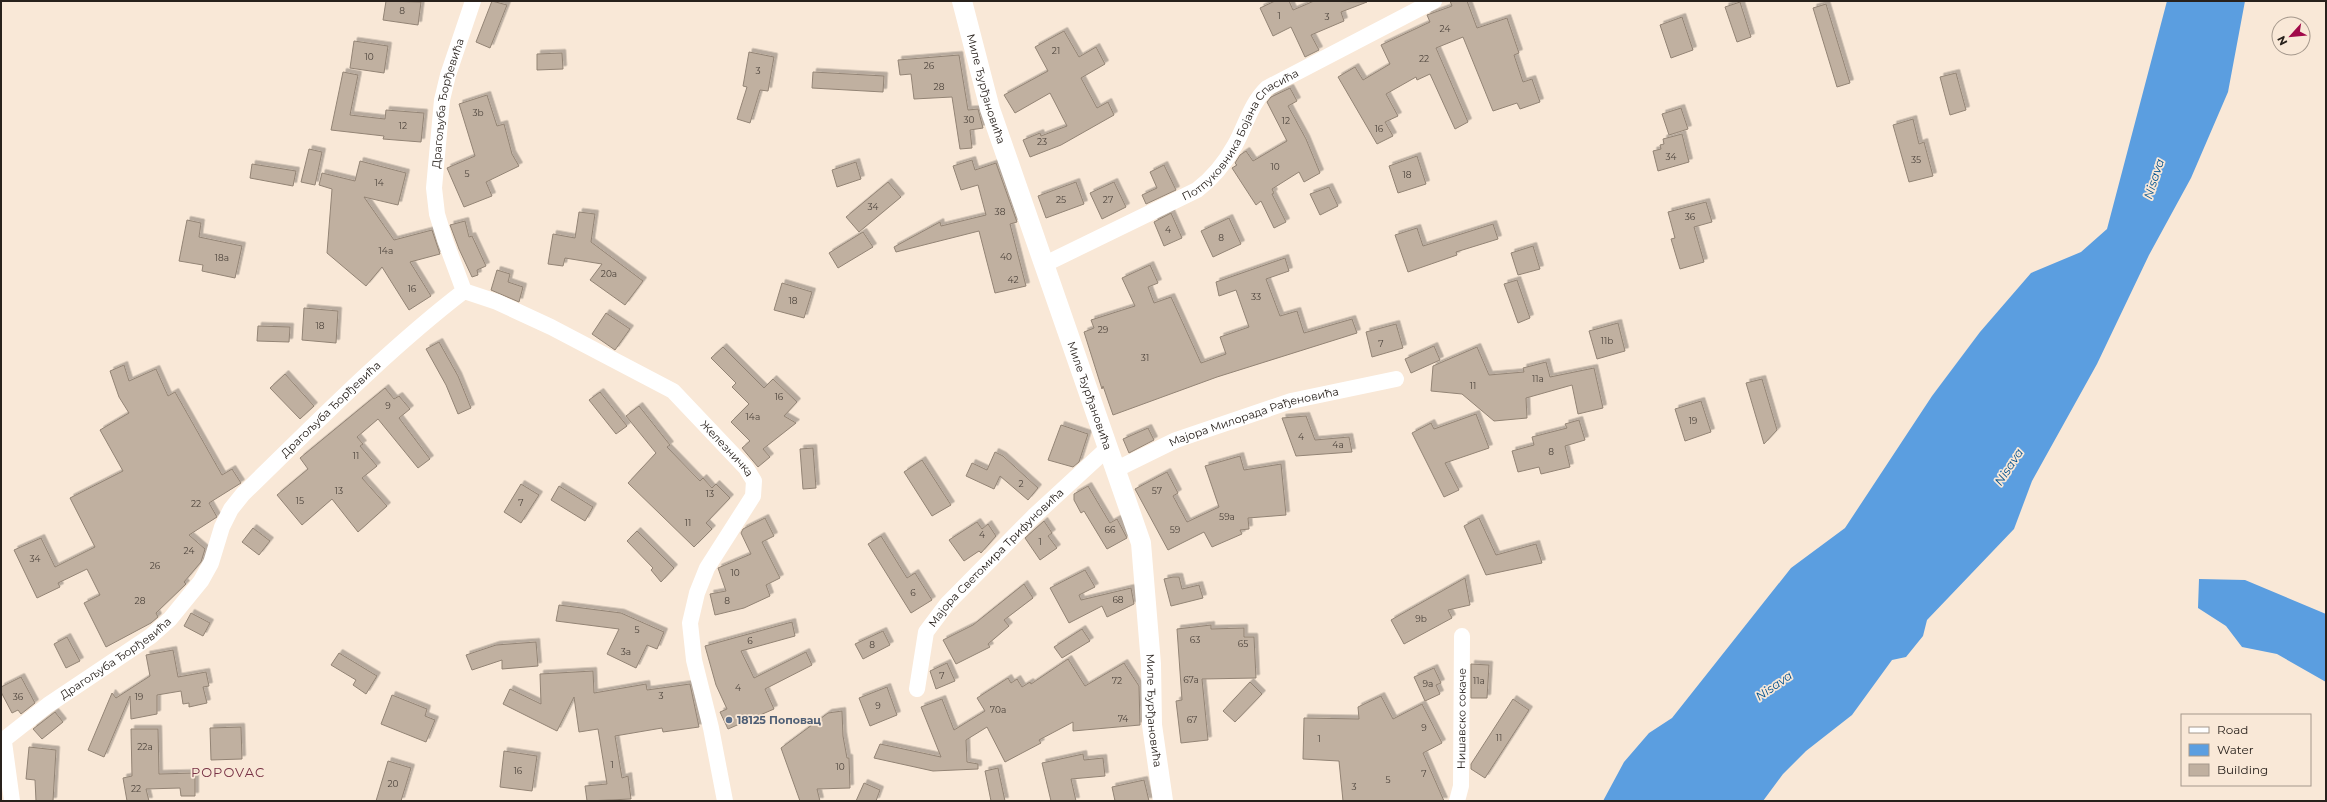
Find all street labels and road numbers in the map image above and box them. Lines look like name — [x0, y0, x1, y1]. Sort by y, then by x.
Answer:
street label: Миле Ђурђановића — [964, 32, 1009, 146]
street label: Драгољуба Ђорђевића — [429, 36, 467, 169]
street label: Потпуковника Бојана Спасића — [1179, 66, 1301, 203]
street label: Миле Ђурђановића — [1064, 339, 1115, 452]
street label: Драгољуба Ђорђевића — [278, 358, 384, 460]
street label: Мајора Милорада Рађеновића — [1166, 384, 1340, 450]
street label: Железничка — [698, 418, 756, 479]
street label: Мајора Светомира Трифуновића — [925, 485, 1067, 630]
street label: Драгољуба Ђорђевића — [57, 614, 174, 702]
street label: Миле Ђурђановића — [1143, 653, 1165, 768]
street label: Нишавско сокаче — [1454, 668, 1469, 769]

